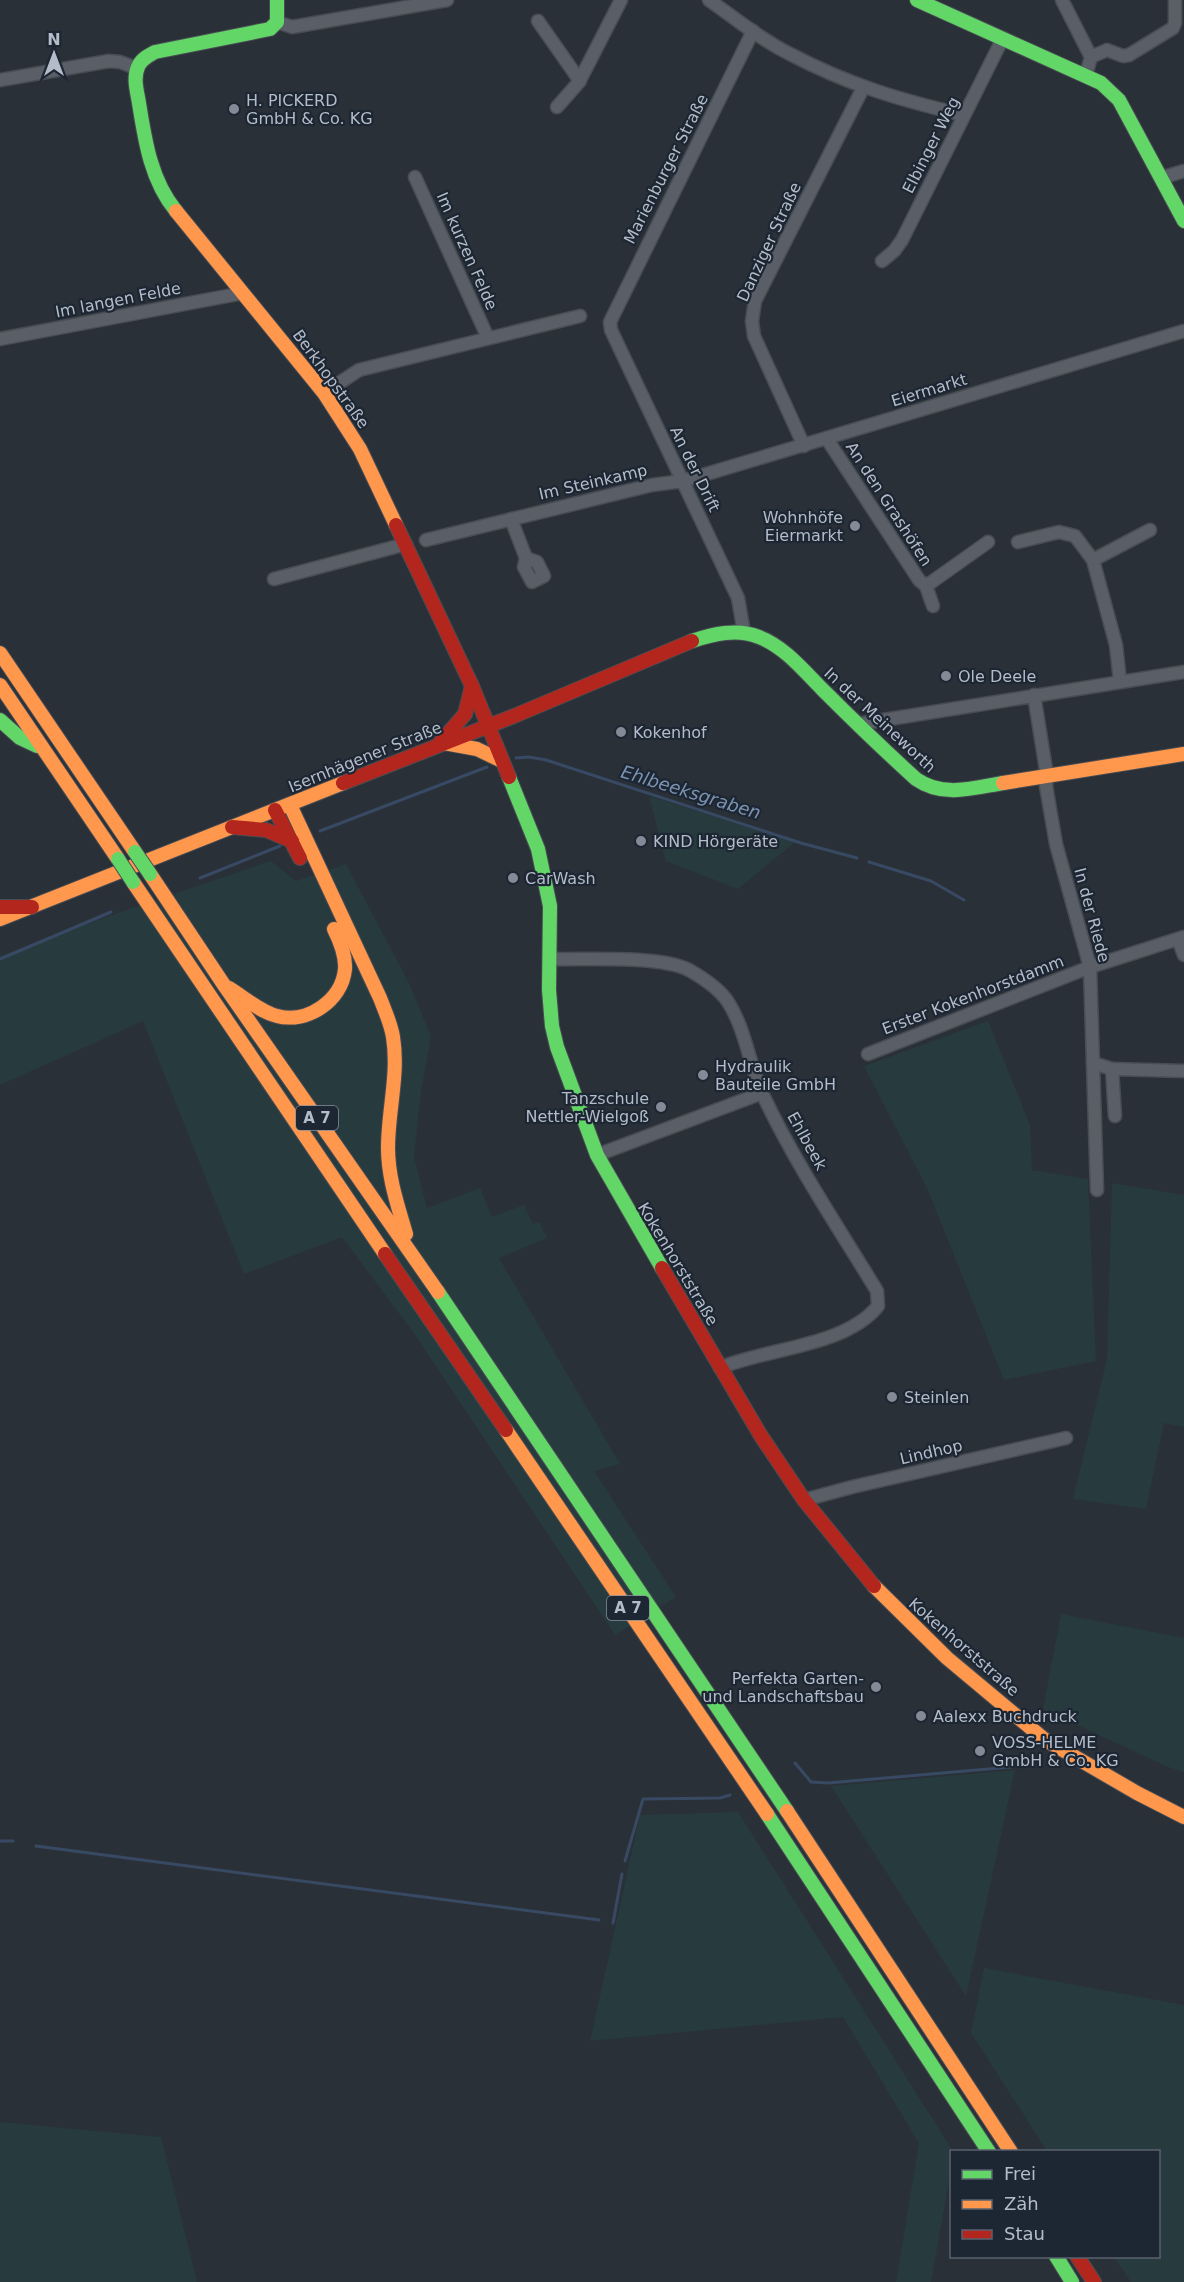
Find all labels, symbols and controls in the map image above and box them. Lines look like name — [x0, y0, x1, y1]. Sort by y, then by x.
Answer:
north arrow — [24, 24, 84, 84]
text: N — [47, 30, 61, 49]
place label: H. PICKERD GmbH & Co. KG — [246, 91, 373, 128]
street label: Marienburger Straße — [620, 91, 712, 247]
street label: Elbinger Weg — [899, 94, 963, 196]
marker: H. PICKERD GmbH & Co. KG — [227, 102, 241, 116]
street label: Danziger Straße — [733, 179, 805, 305]
street label: Im kurzen Felde — [432, 189, 502, 313]
street label: Im langen Felde — [54, 278, 182, 322]
street label: Berkhopstraße — [289, 326, 373, 432]
street label: Eiermarkt — [889, 369, 969, 411]
street label: An der Drift — [666, 423, 724, 515]
street label: An den Grashöfen — [842, 438, 936, 570]
street label: Im Steinkamp — [537, 460, 649, 504]
place label: Wohnhöfe Eiermarkt — [763, 508, 843, 545]
marker: Wohnhöfe Eiermarkt — [848, 519, 862, 533]
street label: In der Meineworth — [820, 663, 940, 777]
place label: Ole Deele — [958, 667, 1036, 686]
marker: Ole Deele — [939, 669, 953, 683]
street label: Isernhägener Straße — [286, 718, 444, 796]
place label: Kokenhof — [633, 723, 707, 742]
marker: Kokenhof — [614, 725, 628, 739]
water label: Ehlbeeksgraben — [619, 761, 763, 823]
place label: KIND Hörgeräte — [653, 832, 778, 851]
marker: KIND Hörgeräte — [634, 834, 648, 848]
street label: In der Riede — [1070, 866, 1114, 964]
place label: CarWash — [525, 869, 596, 888]
marker: CarWash — [506, 871, 520, 885]
street label: Erster Kokenhorstdamm — [879, 952, 1067, 1038]
place label: Hydraulik Bauteile GmbH — [715, 1057, 836, 1094]
marker: Hydraulik Bauteile GmbH — [696, 1068, 710, 1082]
place label: Tanzschule Nettler-Wielgoß — [525, 1089, 649, 1126]
marker: Tanzschule Nettler-Wielgoß — [654, 1100, 668, 1114]
road number: A 7 — [296, 1106, 338, 1130]
street label: Ehlbeek — [783, 1108, 831, 1174]
street label: Kokenhorststraße — [634, 1199, 722, 1329]
place label: Steinlen — [904, 1388, 969, 1407]
marker: Steinlen — [885, 1390, 899, 1404]
street label: Lindhop — [898, 1436, 964, 1468]
street label: Kokenhorststraße — [905, 1594, 1023, 1700]
road number: A 7 — [607, 1596, 649, 1620]
place label: Perfekta Garten- und Landschaftsbau — [702, 1669, 864, 1706]
marker: Perfekta Garten- und Landschaftsbau — [869, 1680, 883, 1694]
place label: Aalexx Buchdruck — [933, 1707, 1078, 1726]
marker: Aalexx Buchdruck — [914, 1709, 928, 1723]
place label: VOSS-HELME GmbH & Co. KG — [992, 1733, 1119, 1770]
marker: VOSS-HELME GmbH & Co. KG — [973, 1744, 987, 1758]
legend — [950, 2150, 1160, 2258]
text: Frei — [1004, 2163, 1036, 2184]
text: Zäh — [1004, 2193, 1039, 2214]
text: Stau — [1004, 2223, 1045, 2244]

